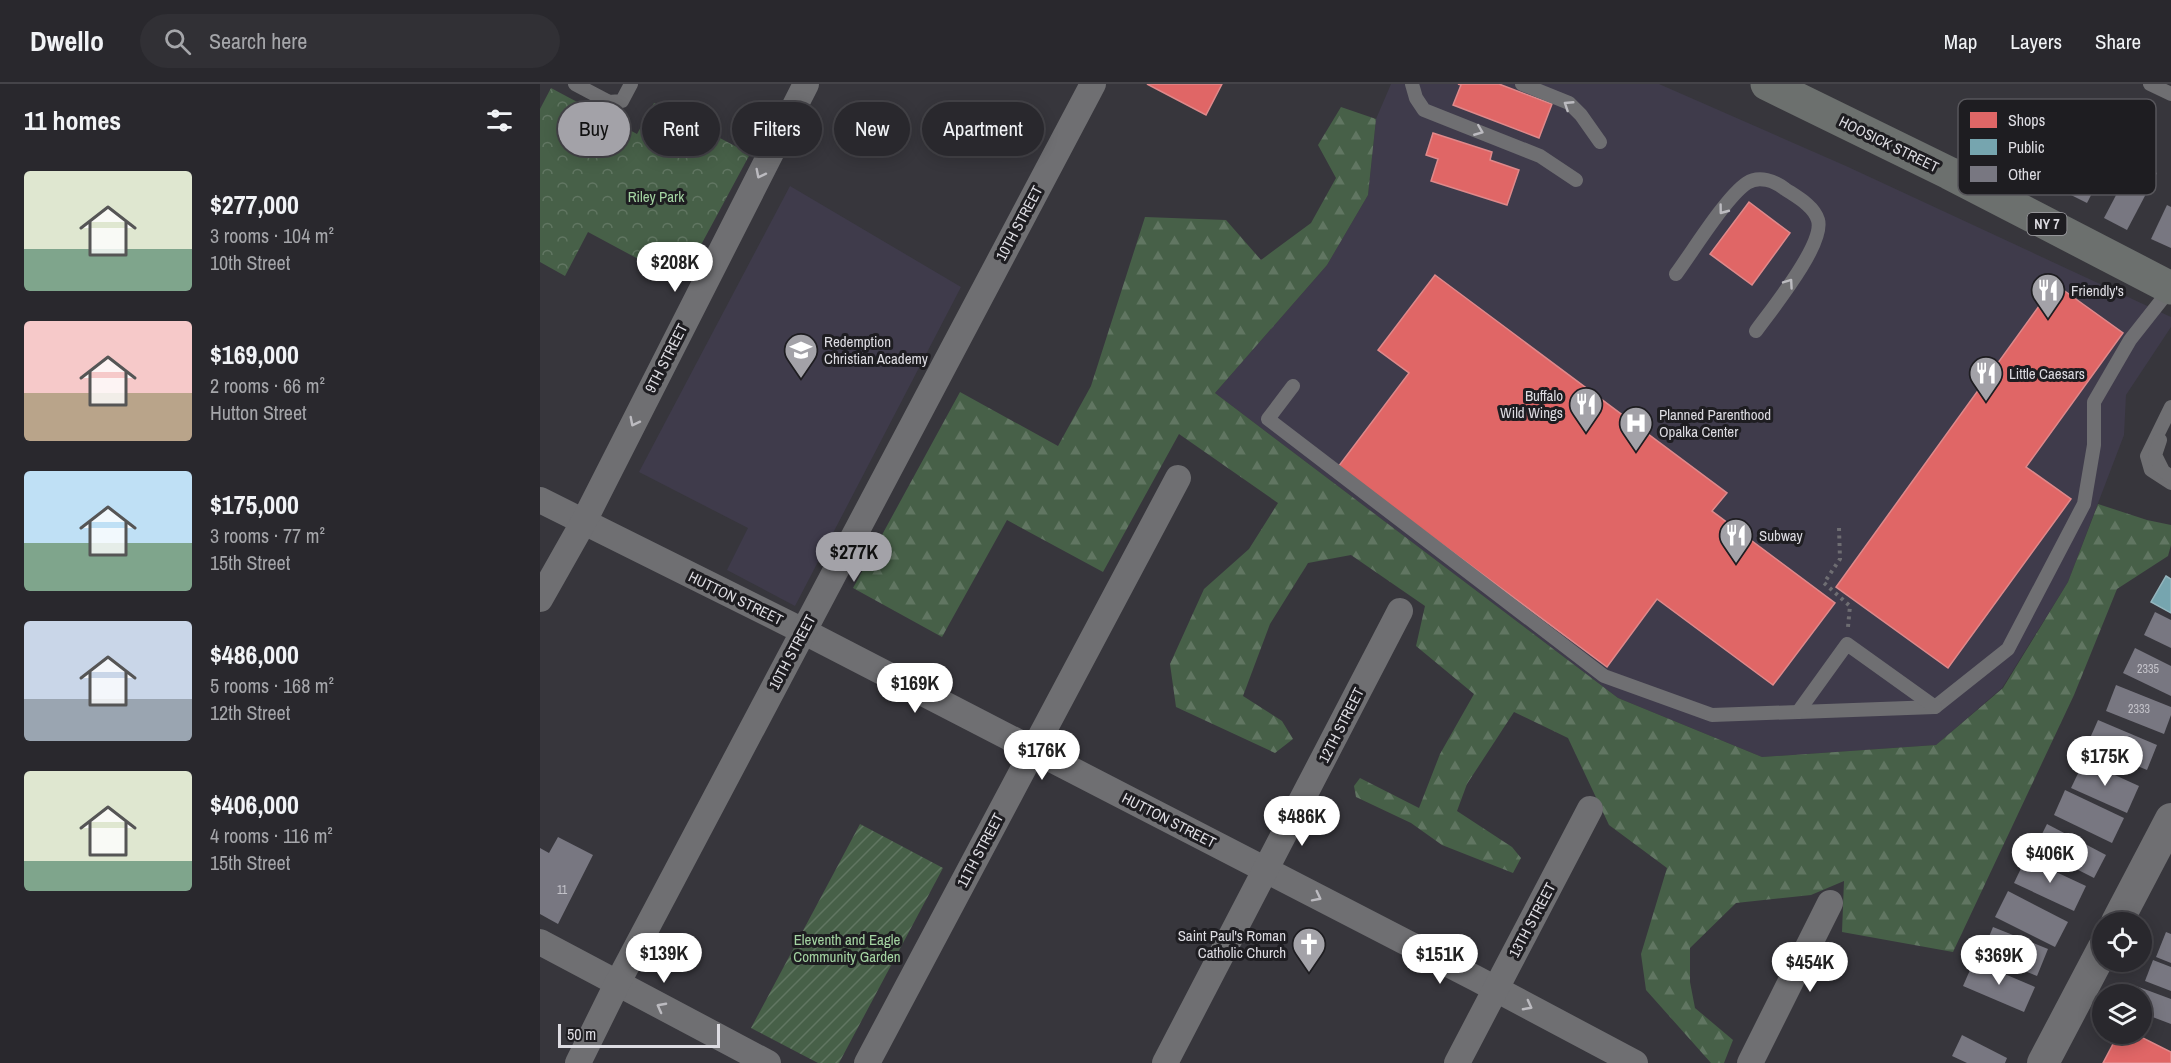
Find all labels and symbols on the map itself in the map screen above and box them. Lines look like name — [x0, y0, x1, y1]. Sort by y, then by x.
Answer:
legend — [1958, 99, 2156, 195]
one-way arrow — [1563, 101, 1574, 112]
text: Shops — [2008, 109, 2045, 131]
street label: HOOSICK STREET — [1836, 111, 1943, 177]
one-way arrow — [1473, 124, 1484, 136]
text: Public — [2008, 136, 2045, 158]
text: Other — [2008, 163, 2041, 185]
one-way arrow — [756, 167, 768, 178]
street label: 10TH STREET — [990, 181, 1048, 264]
park label: Riley Park — [628, 186, 685, 207]
one-way arrow — [1719, 203, 1730, 214]
road number: NY 7 — [2028, 213, 2066, 235]
pin: $208K — [633, 242, 717, 293]
restaurant icon: Friendly's — [2030, 272, 2066, 319]
one-way arrow — [1782, 278, 1793, 289]
place label: Friendly's — [2071, 280, 2124, 301]
street label: 9TH STREET — [640, 319, 693, 396]
place label: Redemption Christian Academy — [824, 331, 929, 369]
school or university icon: Redemption Christian Academy — [783, 332, 819, 379]
restaurant icon: Little Caesars — [1968, 355, 2004, 402]
place label: Little Caesars — [2009, 363, 2085, 384]
place label: Buffalo Wild Wings — [1500, 385, 1563, 423]
restaurant icon: Buffalo Wild Wings — [1568, 386, 1604, 433]
place label: Planned Parenthood Opalka Center — [1659, 404, 1771, 442]
hospital icon: Planned Parenthood Opalka Center — [1618, 405, 1654, 452]
one-way arrow — [629, 416, 641, 427]
restaurant icon: Subway — [1718, 517, 1754, 564]
place label: Subway — [1759, 525, 1804, 546]
pin: $277K — [812, 532, 896, 583]
street label: HUTTON STREET — [685, 566, 787, 630]
street label: 10TH STREET — [763, 610, 821, 693]
house number: 2335 — [2137, 661, 2159, 677]
pin: $169K — [873, 663, 957, 714]
street label: 12TH STREET — [1313, 683, 1369, 766]
house number: 2333 — [2128, 701, 2150, 717]
pin: $176K — [1000, 730, 1084, 781]
pin: $175K — [2063, 736, 2147, 787]
street label: HUTTON STREET — [1118, 787, 1220, 853]
pin: $486K — [1260, 796, 1344, 847]
street label: 11TH STREET — [952, 809, 1009, 891]
pin: $406K — [2008, 833, 2092, 884]
street label: 13TH STREET — [1503, 878, 1561, 961]
house number: 11 — [557, 882, 568, 898]
one-way arrow — [1311, 889, 1322, 901]
place label: Saint Paul's Roman Catholic Church — [1178, 925, 1286, 963]
church icon: Saint Paul's Roman Catholic Church — [1291, 926, 1327, 973]
park label: Eleventh and Eagle Community Garden — [793, 929, 901, 967]
pin: $139K — [622, 933, 706, 984]
pin: $151K — [1398, 934, 1482, 985]
pin: $369K — [1957, 935, 2041, 986]
pin: $454K — [1768, 942, 1852, 993]
one-way arrow — [1521, 999, 1532, 1010]
one-way arrow — [656, 1003, 667, 1014]
scale bar — [558, 1021, 720, 1048]

